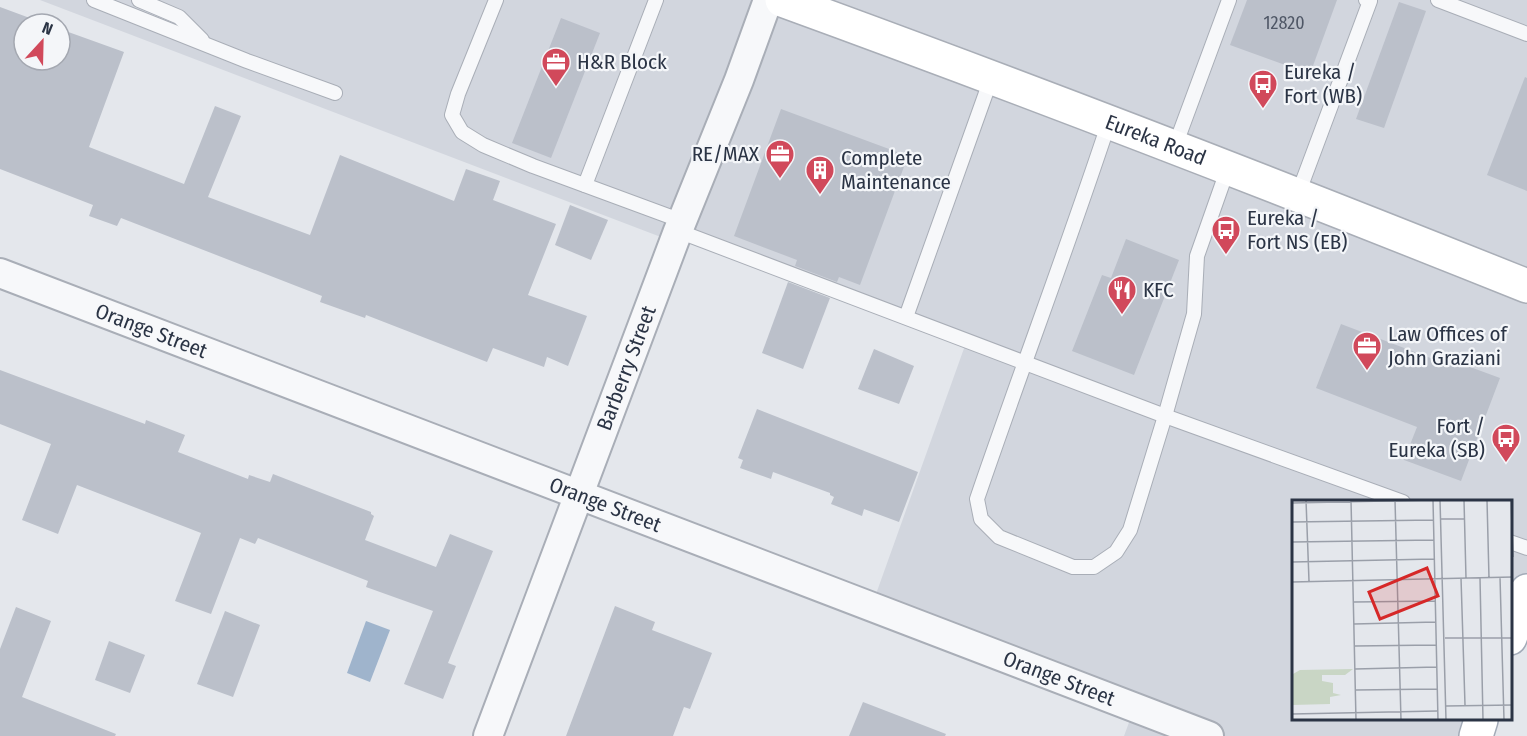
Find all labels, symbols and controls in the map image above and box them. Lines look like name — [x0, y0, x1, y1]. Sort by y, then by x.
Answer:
north arrow — [12, 12, 72, 72]
house number: 12820 — [1263, 12, 1305, 34]
text: N — [39, 18, 55, 39]
office icon: H&R Block — [540, 46, 572, 88]
place label: H&R Block — [577, 49, 667, 75]
place label: Eureka / Fort (WB) — [1284, 59, 1362, 109]
bus stop icon: Eureka / Fort (WB) — [1247, 68, 1279, 110]
street label: Eureka Road — [1102, 109, 1210, 171]
office icon: RE/MAX — [764, 138, 796, 180]
place label: RE/MAX — [692, 141, 760, 167]
place label: Complete Maintenance — [841, 145, 951, 195]
building icon: Complete Maintenance — [804, 154, 836, 196]
place label: Eureka / Fort NS (EB) — [1247, 205, 1347, 255]
bus stop icon: Eureka / Fort NS (EB) — [1210, 214, 1242, 256]
restaurant icon: KFC — [1106, 274, 1138, 316]
place label: KFC — [1143, 277, 1174, 303]
street label: Orange Street — [92, 298, 211, 364]
street label: Barberry Street — [591, 302, 662, 434]
place label: Law Offices of John Graziani — [1388, 321, 1509, 371]
office icon: Law Offices of John Graziani — [1351, 330, 1383, 372]
place label: Fort / Eureka (SB) — [1388, 413, 1485, 463]
bus stop icon: Fort / Eureka (SB) — [1490, 422, 1522, 464]
street label: Orange Street — [545, 472, 665, 538]
inset map — [1292, 500, 1512, 721]
street label: Orange Street — [999, 645, 1119, 712]

